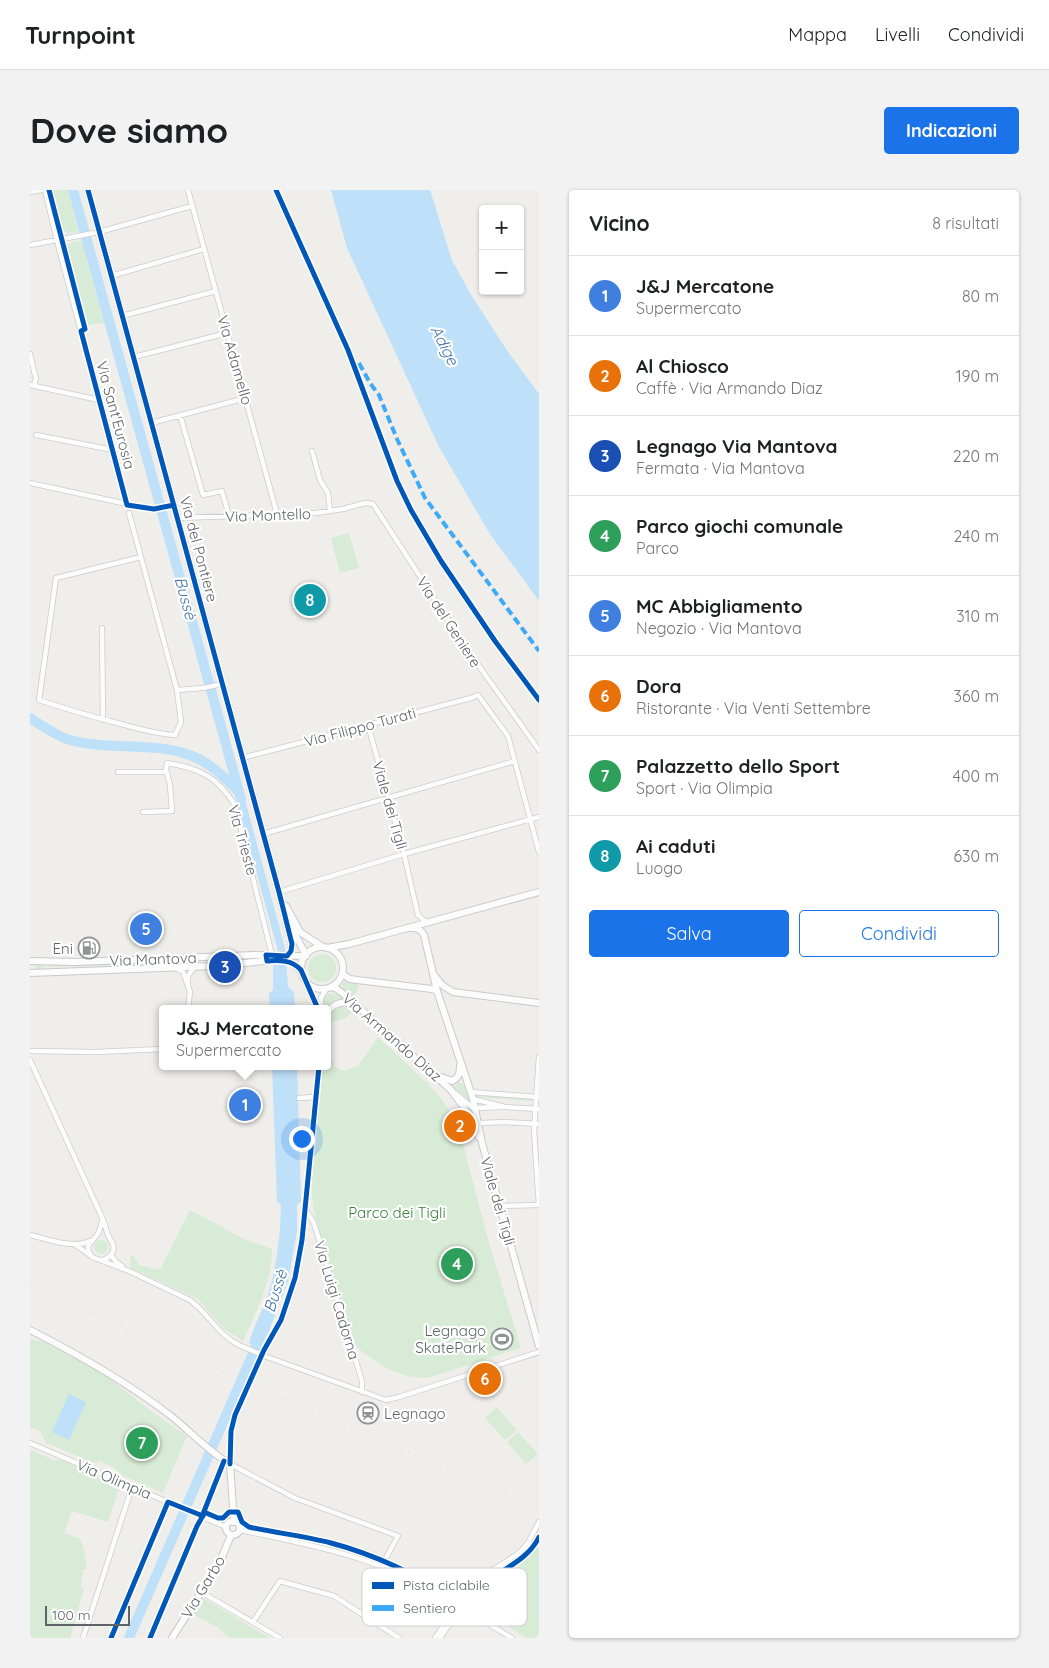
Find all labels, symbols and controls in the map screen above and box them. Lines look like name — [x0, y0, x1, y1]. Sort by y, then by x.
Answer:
text: Turnpoint — [25, 20, 136, 50]
text: Mappa — [788, 23, 847, 46]
text: Livelli — [875, 23, 920, 46]
text: Condividi — [948, 23, 1024, 46]
button: Indicazioni — [884, 107, 1019, 154]
text: Dove siamo — [30, 108, 228, 152]
map controls — [479, 205, 524, 295]
button: + — [479, 205, 524, 250]
text: Vicino — [589, 210, 650, 236]
text: 8 risultati — [932, 213, 999, 233]
button: − — [479, 250, 524, 295]
text: J&J Mercatone — [636, 274, 774, 298]
text: 1 — [602, 286, 608, 306]
text: 80 m — [962, 286, 999, 306]
text: Supermercato — [636, 298, 741, 318]
street label: Via Adamello — [213, 313, 257, 407]
water label: Adige — [427, 322, 464, 369]
text: Al Chiosco — [636, 354, 729, 378]
street label: Via Sant'Eurosia — [92, 359, 140, 471]
text: 2 — [600, 366, 610, 386]
text: 190 m — [956, 366, 999, 386]
text: Caffè · Via Armando Diaz — [636, 378, 823, 398]
text: Legnago Via Mantova — [636, 434, 838, 458]
text: 3 — [601, 446, 609, 466]
text: 220 m — [953, 446, 999, 466]
text: Fermata · Via Mantova — [636, 458, 805, 478]
street label: Via del Pontiere — [176, 494, 222, 604]
street label: Via Montello — [225, 504, 311, 526]
text: Parco giochi comunale — [636, 514, 843, 538]
text: 4 — [600, 526, 610, 546]
text: 240 m — [953, 526, 999, 546]
text: Parco — [636, 538, 679, 558]
street label: Via del Geniere — [413, 573, 485, 671]
water label: Bussè — [171, 574, 202, 623]
pin: 8 — [294, 581, 326, 619]
text: MC Abbigliamento — [636, 594, 803, 618]
text: 5 — [600, 606, 610, 626]
text: 310 m — [956, 606, 999, 626]
text: Negozio · Via Mantova — [636, 618, 802, 638]
text: Dora — [636, 674, 682, 698]
text: 6 — [601, 686, 609, 706]
text: 360 m — [954, 686, 999, 706]
text: Ristorante · Via Venti Settembre — [636, 698, 871, 718]
street label: Via Filippo Turati — [302, 703, 418, 751]
text: Palazzetto dello Sport — [636, 754, 840, 778]
street label: Viale dei Tigli — [368, 758, 412, 852]
text: 7 — [601, 766, 609, 786]
text: 400 m — [953, 766, 999, 786]
text: Sport · Via Olimpia — [636, 778, 773, 798]
street label: Via Trieste — [224, 803, 262, 877]
text: Ai caduti — [636, 834, 715, 858]
text: 8 — [601, 846, 609, 866]
text: 630 m — [954, 846, 999, 866]
text: Luogo — [636, 858, 683, 878]
pin: 5 — [130, 910, 162, 948]
button: Salva — [589, 910, 789, 957]
button: Condividi — [799, 910, 999, 957]
fuel station icon: Eni — [77, 936, 101, 960]
place label: Eni — [53, 939, 73, 958]
street label: Via Mantova — [109, 948, 197, 970]
pin: 3 — [209, 948, 241, 986]
street label: Via Armando Diaz — [338, 989, 446, 1085]
popup — [159, 1005, 331, 1070]
text: J&J Mercatone — [176, 1016, 314, 1040]
text: Supermercato — [176, 1040, 281, 1060]
pin: 1 — [229, 1086, 261, 1124]
pin: 2 — [444, 1107, 476, 1145]
your location — [289, 1126, 315, 1152]
street label: Viale dei Tigli — [476, 1154, 520, 1248]
park label: Parco dei Tigli — [348, 1203, 446, 1222]
street label: Via Luigi Cadorna — [310, 1238, 364, 1362]
pin: 4 — [441, 1245, 473, 1283]
water label: Bussè — [259, 1266, 292, 1315]
place label: Legnago SkatePark — [415, 1321, 486, 1357]
sports icon: Legnago SkatePark — [490, 1327, 514, 1351]
pin: 6 — [469, 1360, 501, 1398]
station icon: Legnago — [356, 1401, 380, 1425]
place label: Legnago — [384, 1404, 446, 1423]
pin: 7 — [126, 1424, 158, 1462]
street label: Via Olimpia — [74, 1455, 154, 1503]
street label: Via Garbo — [177, 1552, 229, 1622]
legend — [362, 1568, 527, 1626]
text: Pista ciclabile — [403, 1576, 490, 1594]
text: Sentiero — [403, 1599, 456, 1617]
scale bar — [45, 1603, 130, 1626]
text: 100 m — [52, 1606, 90, 1624]

